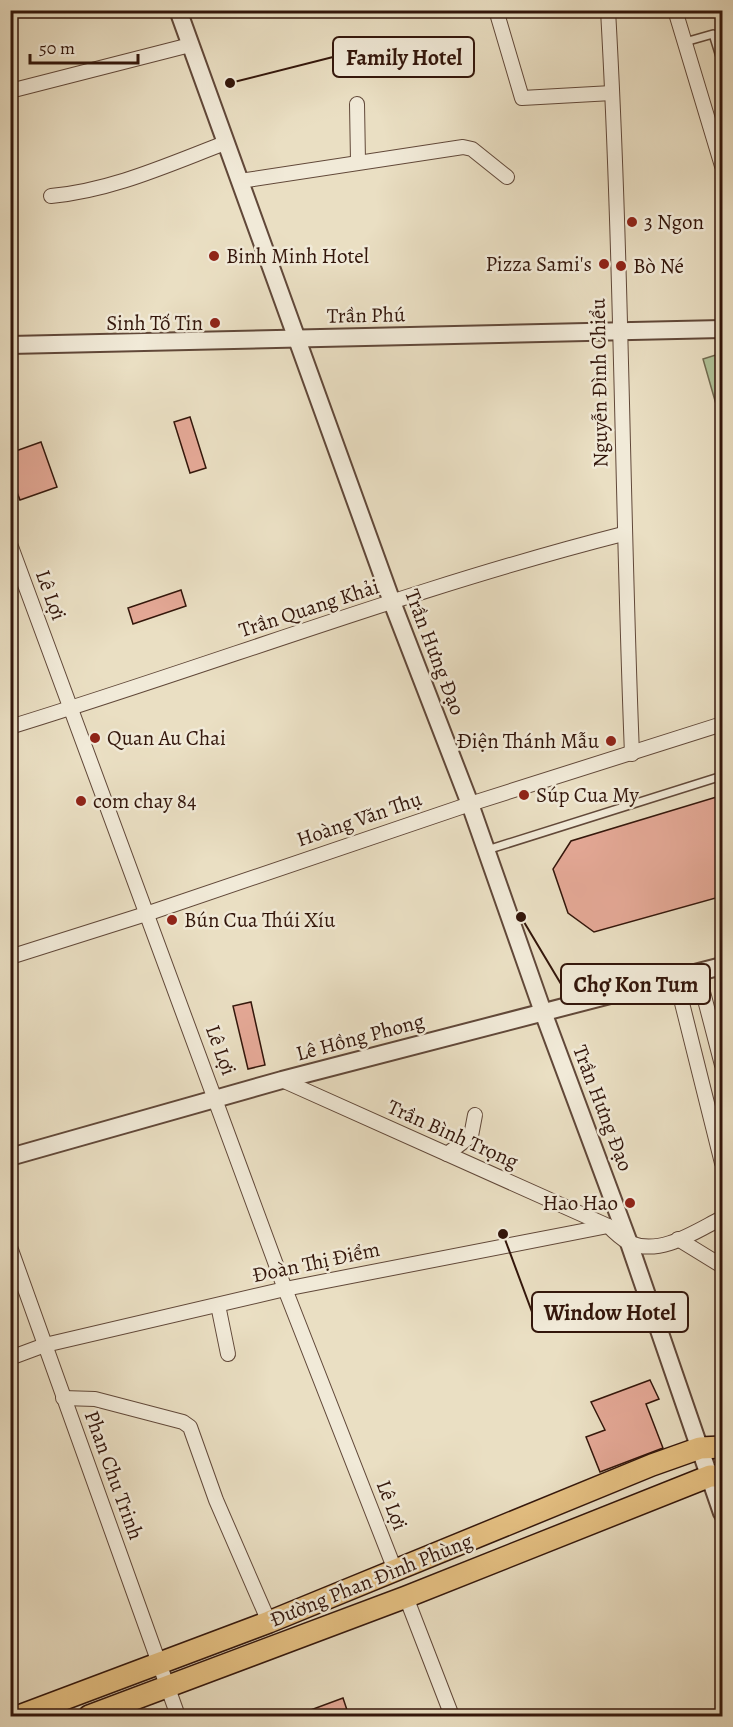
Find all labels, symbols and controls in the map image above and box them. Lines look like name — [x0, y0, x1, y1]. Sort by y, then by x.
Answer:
scale bar — [30, 27, 138, 65]
text: 50 m — [39, 36, 75, 60]
callout: Family Hotel — [333, 37, 474, 77]
text: Family Hotel — [346, 43, 462, 73]
place label: 3 Ngon — [644, 208, 704, 236]
marker: 3 Ngon — [625, 215, 639, 229]
place label: Binh Minh Hotel — [226, 242, 369, 270]
marker: Binh Minh Hotel — [207, 249, 221, 263]
place label: Pizza Sami's — [485, 250, 592, 278]
place label: Bò Né — [633, 252, 684, 280]
marker: Pizza Sami's — [597, 257, 611, 271]
marker: Bò Né — [614, 259, 628, 273]
street label: Nguyễn Đình Chiểu — [584, 297, 614, 468]
street label: Trần Phú — [327, 300, 406, 330]
place label: Sinh Tố Tin — [106, 309, 203, 337]
marker: Sinh Tố Tin — [208, 316, 222, 330]
street label: Lê Lợi — [29, 566, 73, 624]
street label: Trần Quang Khải — [235, 572, 383, 644]
street label: Trần Hưng Đạo — [398, 585, 472, 719]
place label: Quan Au Chai — [107, 724, 226, 752]
place label: Điện Thánh Mẫu — [457, 727, 600, 755]
marker: Quan Au Chai — [88, 731, 102, 745]
marker: Điện Thánh Mẫu — [604, 734, 618, 748]
place label: Súp Cua My — [536, 781, 640, 809]
street label: Hoàng Văn Thụ — [293, 784, 426, 853]
place label: com chay 84 — [93, 787, 196, 815]
marker: Súp Cua My — [517, 788, 531, 802]
marker: com chay 84 — [74, 794, 88, 808]
place label: Bún Cua Thúi Xíu — [184, 906, 336, 934]
marker: Bún Cua Thúi Xíu — [165, 913, 179, 927]
callout: Chợ Kon Tum — [561, 964, 710, 1004]
text: Chợ Kon Tum — [573, 970, 699, 1000]
street label: Lê Hồng Phong — [293, 1006, 428, 1068]
street label: Lê Lợi — [199, 1021, 243, 1079]
street label: Trần Hưng Đạo — [566, 1041, 640, 1175]
street label: Trần Bình Trọng — [383, 1093, 523, 1176]
place label: Hao Hao — [543, 1189, 618, 1217]
marker: Hao Hao — [623, 1196, 637, 1210]
street label: Đoàn Thị Điểm — [250, 1235, 382, 1289]
callout: Window Hotel — [532, 1292, 688, 1332]
text: Window Hotel — [543, 1298, 676, 1328]
street label: Phan Chu Trinh — [78, 1406, 150, 1544]
street label: Lê Lợi — [370, 1476, 414, 1534]
street label: Đường Phan Đình Phùng — [266, 1526, 477, 1633]

